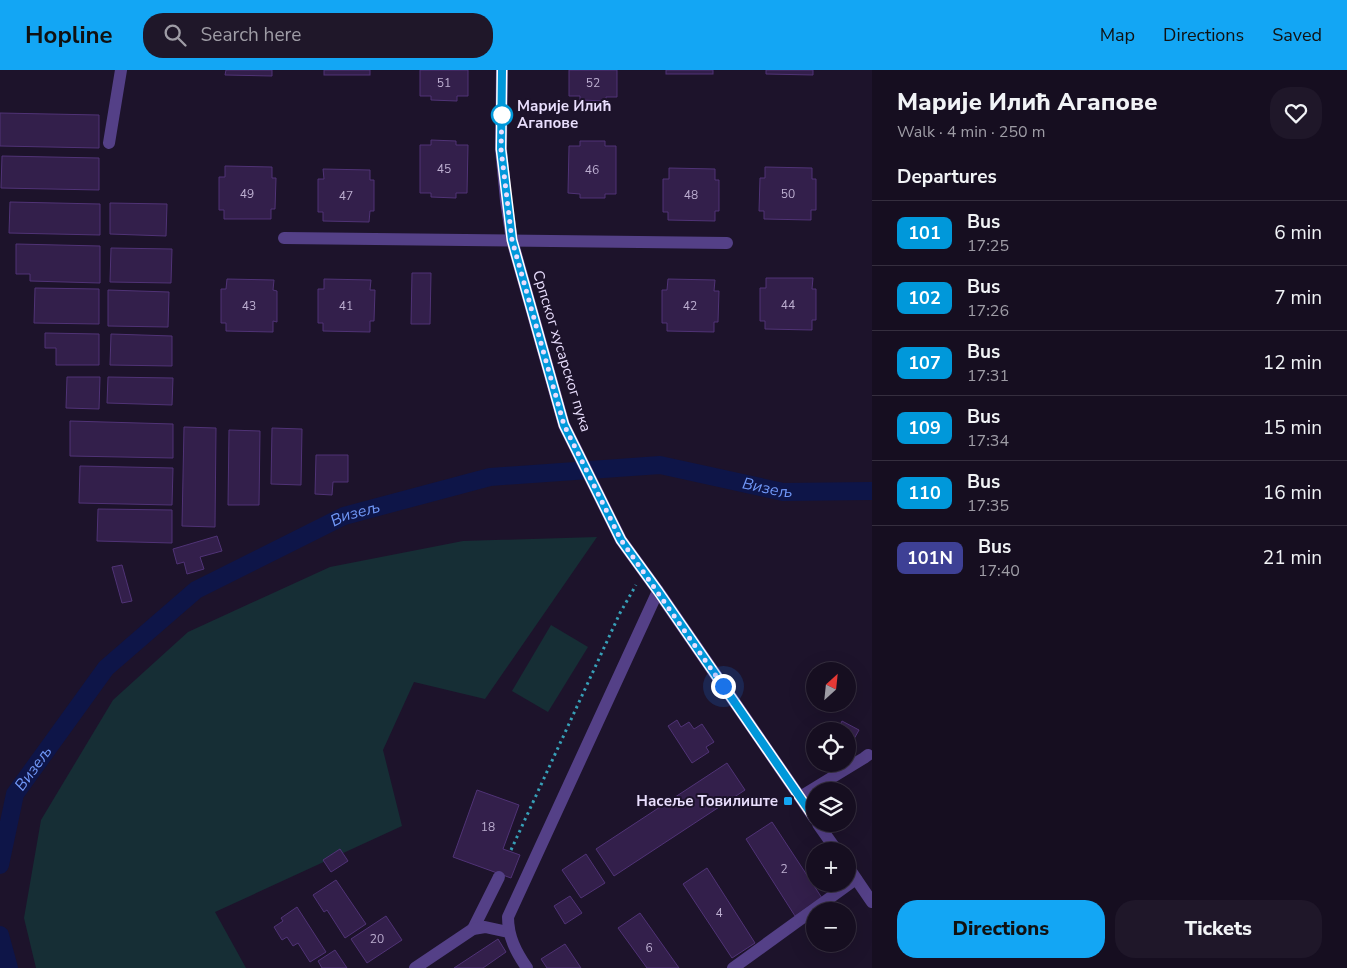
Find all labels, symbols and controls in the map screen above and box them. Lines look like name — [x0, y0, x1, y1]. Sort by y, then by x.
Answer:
search box — [143, 13, 493, 58]
text: Hopline — [25, 19, 113, 51]
icon: search — [161, 21, 189, 49]
text: Search here — [201, 22, 301, 48]
text: Map — [1100, 23, 1135, 47]
text: Directions — [1163, 23, 1244, 47]
text: Saved — [1272, 23, 1322, 47]
house number: 51 — [437, 75, 451, 91]
house number: 52 — [586, 75, 600, 91]
text: Марије Илић Агапове — [897, 86, 1157, 118]
button: heart — [1270, 87, 1322, 139]
place label: Марије Илић Агапове — [517, 96, 611, 133]
marker: Марије Илић Агапове — [491, 104, 513, 126]
text: Walk · 4 min · 250 m — [897, 121, 1045, 143]
house number: 45 — [437, 161, 451, 177]
house number: 46 — [585, 162, 599, 178]
text: Departures — [897, 164, 997, 190]
house number: 49 — [240, 186, 254, 202]
house number: 50 — [781, 186, 795, 202]
house number: 48 — [684, 187, 698, 203]
house number: 47 — [339, 188, 353, 204]
text: Bus — [967, 209, 1000, 235]
text: 6 min — [1274, 220, 1322, 246]
text: 101 — [908, 221, 941, 245]
text: 17:25 — [967, 235, 1009, 257]
street label: Српског хусарског пука — [528, 268, 596, 434]
text: Bus — [967, 274, 1000, 300]
text: 7 min — [1274, 285, 1322, 311]
text: 102 — [908, 286, 941, 310]
house number: 44 — [781, 297, 795, 313]
house number: 43 — [242, 298, 256, 314]
house number: 41 — [339, 298, 353, 314]
house number: 42 — [683, 298, 697, 314]
text: 17:26 — [967, 300, 1009, 322]
text: Bus — [967, 339, 1000, 365]
text: 12 min — [1263, 350, 1322, 376]
text: 107 — [908, 351, 941, 375]
text: 17:31 — [967, 365, 1009, 387]
text: Bus — [967, 404, 1000, 430]
text: 15 min — [1263, 415, 1322, 441]
text: 109 — [908, 416, 941, 440]
text: 17:34 — [967, 430, 1009, 452]
text: Bus — [967, 469, 1000, 495]
water label: Визељ — [740, 472, 793, 503]
text: 16 min — [1263, 480, 1322, 506]
text: 110 — [908, 481, 941, 505]
text: 17:35 — [967, 495, 1009, 517]
water label: Визељ — [327, 496, 382, 532]
text: Bus — [978, 534, 1011, 560]
text: 21 min — [1263, 545, 1322, 571]
text: 101N — [907, 546, 953, 570]
text: 17:40 — [978, 560, 1020, 582]
north arrow — [806, 662, 856, 712]
map controls — [806, 662, 856, 952]
your location — [711, 674, 736, 699]
button: locate — [806, 722, 856, 772]
water label: Визељ — [10, 741, 57, 796]
button: layers — [806, 782, 856, 832]
place label: Насеље Товилиште — [636, 791, 778, 811]
marker: Насеље Товилиште — [782, 795, 794, 807]
house number: 18 — [481, 819, 495, 835]
button: + — [806, 842, 856, 892]
house number: 2 — [780, 861, 788, 877]
button: Directions — [897, 900, 1105, 958]
button: Tickets — [1115, 900, 1322, 958]
button: − — [806, 902, 856, 952]
house number: 4 — [715, 905, 723, 921]
house number: 20 — [370, 931, 384, 947]
house number: 6 — [645, 940, 653, 956]

